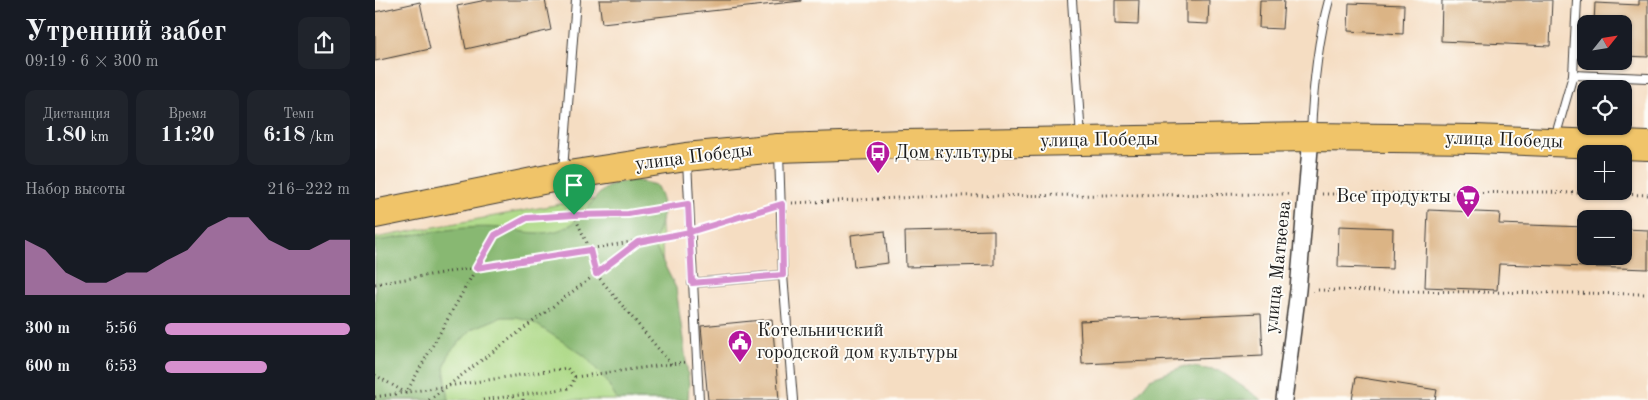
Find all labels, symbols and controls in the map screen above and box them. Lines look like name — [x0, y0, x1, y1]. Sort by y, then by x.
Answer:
north arrow — [1577, 15, 1633, 70]
map controls — [1577, 15, 1632, 265]
button: share — [298, 17, 350, 69]
text: Утренний забег — [25, 19, 226, 47]
text: 09:19 · 6 × 300 m — [25, 54, 158, 70]
button: locate — [1577, 80, 1632, 135]
text: Дистанция — [43, 107, 110, 121]
text: Время — [168, 107, 207, 121]
text: Темп — [283, 107, 314, 121]
text: 1.80 — [44, 125, 87, 146]
text: 11:20 — [160, 125, 215, 146]
text: 6:18 — [263, 125, 305, 146]
street label: улица Победы — [1445, 129, 1563, 153]
text: km — [87, 130, 109, 144]
text: /km — [305, 130, 334, 144]
street label: улица Победы — [1040, 130, 1158, 152]
bus stop icon: Дом культуры — [865, 140, 891, 174]
street label: улица Победы — [634, 141, 754, 175]
place label: Дом культуры — [895, 144, 1013, 163]
button: + — [1577, 145, 1632, 200]
pin — [553, 164, 595, 215]
icon: arrive — [560, 171, 588, 199]
text: Набор высоты — [25, 182, 125, 198]
text: 216–222 m — [267, 182, 350, 198]
supermarket icon: Все продукты — [1455, 184, 1481, 218]
place label: Все продукты — [1336, 188, 1451, 207]
street label: улица Матвеева — [1263, 199, 1295, 334]
button: − — [1577, 210, 1632, 265]
text: 300 m — [25, 321, 70, 337]
text: 5:56 — [105, 321, 137, 337]
place label: Котельничский городской дом культуры — [757, 322, 958, 363]
public building icon: Котельничский городской дом культуры — [727, 329, 753, 363]
text: 600 m — [25, 359, 70, 375]
text: 6:53 — [105, 359, 137, 375]

